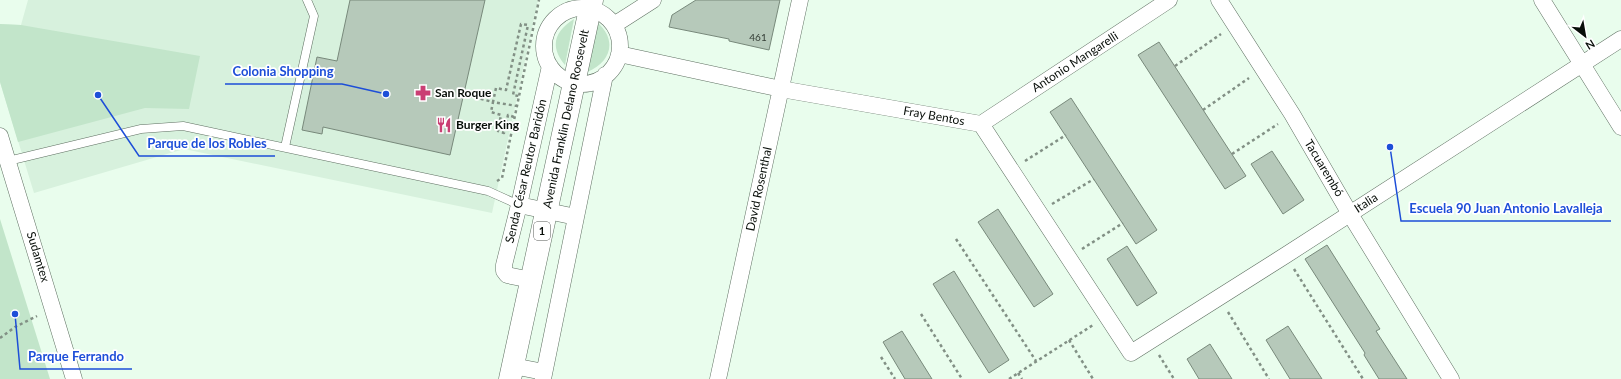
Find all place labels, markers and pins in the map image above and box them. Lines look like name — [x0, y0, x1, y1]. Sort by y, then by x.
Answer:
callout: Colonia Shopping — [225, 59, 342, 84]
pharmacy icon: San Roque — [414, 84, 432, 102]
place label: San Roque — [435, 85, 492, 100]
restaurant icon: Burger King — [435, 116, 453, 134]
place label: Burger King — [456, 117, 520, 132]
callout: Parque de los Robles — [139, 131, 275, 156]
callout: Escuela 90 Juan Antonio Lavalleja — [1401, 196, 1611, 221]
callout: Parque Ferrando — [20, 344, 132, 369]

